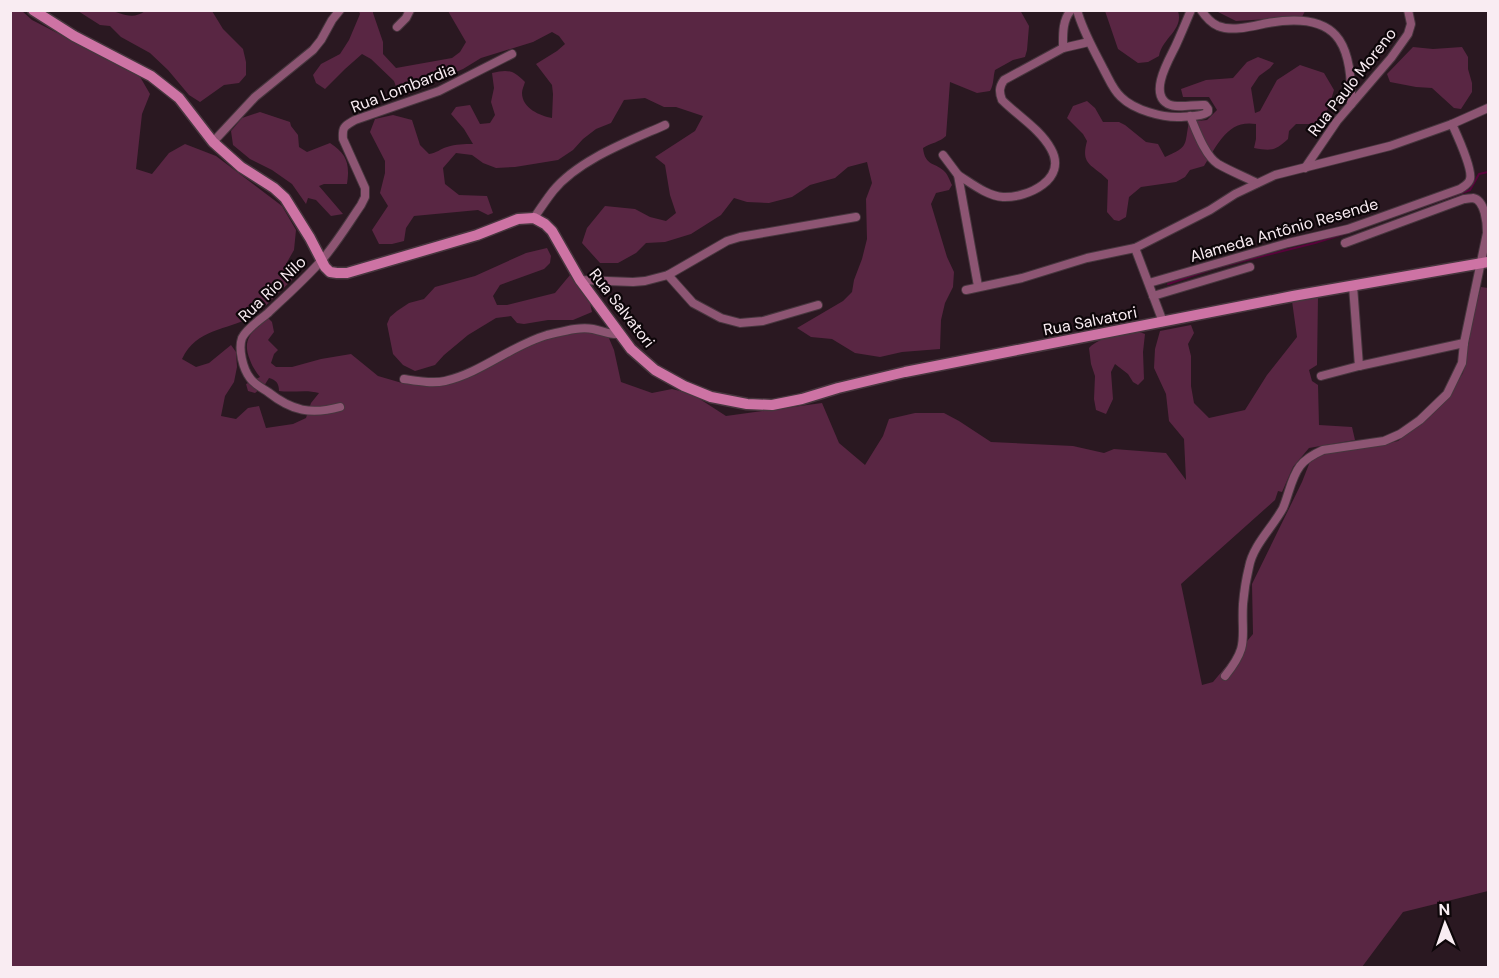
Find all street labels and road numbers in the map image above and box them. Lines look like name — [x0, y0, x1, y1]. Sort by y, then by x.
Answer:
street label: Rua Paulo Moreno — [1303, 24, 1401, 140]
street label: Rua Lombardia — [348, 58, 458, 118]
street label: Alameda Antônio Resende — [1187, 193, 1381, 267]
street label: Rua Rio Nilo — [234, 251, 310, 327]
street label: Rua Salvatori — [584, 264, 660, 352]
street label: Rua Salvatori — [1041, 302, 1139, 340]

